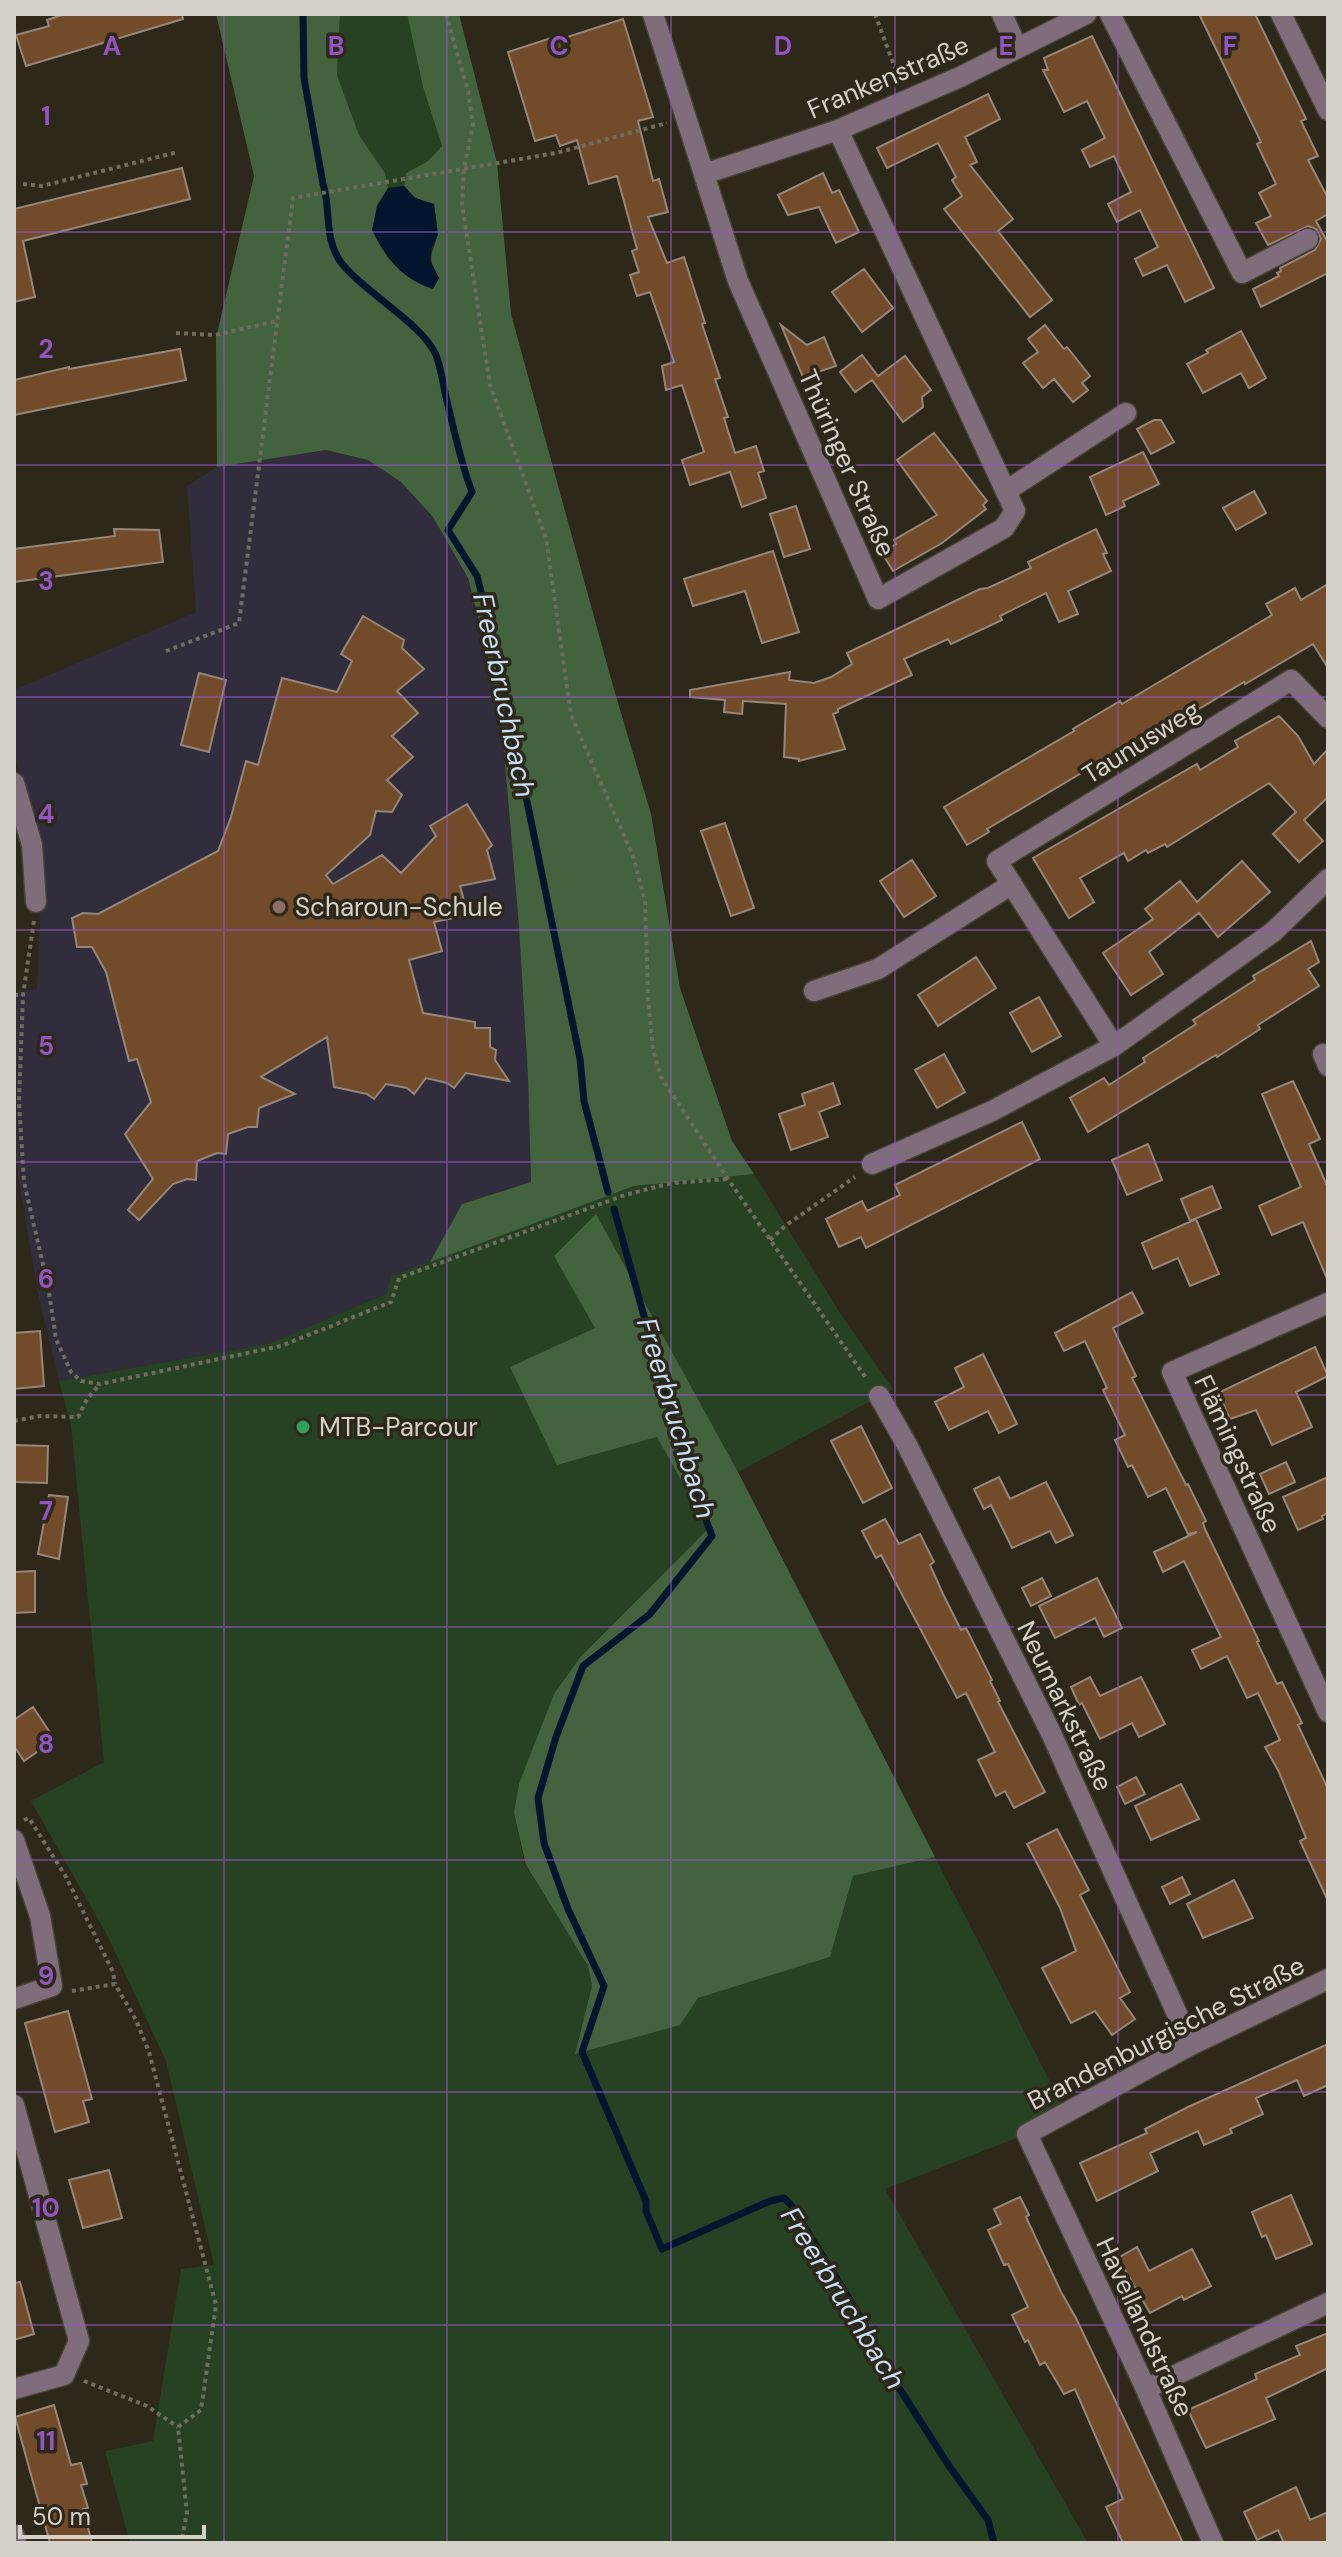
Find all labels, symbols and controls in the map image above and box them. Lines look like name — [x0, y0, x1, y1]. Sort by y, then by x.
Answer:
street label: Frankenstraße — [802, 28, 974, 126]
text: A — [103, 29, 121, 63]
text: B — [328, 29, 344, 63]
text: C — [549, 29, 569, 63]
text: D — [774, 29, 792, 63]
text: E — [998, 29, 1014, 63]
text: F — [1223, 29, 1237, 63]
text: 1 — [41, 99, 51, 133]
text: 2 — [38, 332, 54, 366]
street label: Thüringer Straße — [791, 364, 903, 562]
text: 3 — [38, 564, 54, 598]
water label: Freerbruchbach — [464, 589, 544, 801]
street label: Taunusweg — [1076, 692, 1206, 792]
text: 4 — [38, 797, 54, 831]
place label: Scharoun-Schule — [295, 890, 503, 924]
marker: Scharoun-Schule — [270, 898, 288, 916]
text: 5 — [38, 1029, 54, 1063]
text: 6 — [38, 1262, 54, 1296]
water label: Freerbruchbach — [628, 1313, 724, 1523]
street label: Flämingstraße — [1187, 1369, 1289, 1539]
place label: MTB-Parcour — [319, 1410, 478, 1444]
marker: MTB-Parcour — [294, 1418, 312, 1436]
text: 7 — [39, 1494, 53, 1528]
street label: Neumarkstraße — [1009, 1615, 1121, 1797]
text: 8 — [38, 1727, 54, 1761]
street label: Brandenburgische Straße — [1022, 1948, 1310, 2118]
text: 9 — [38, 1959, 54, 1993]
text: 10 — [32, 2191, 60, 2225]
water label: Freerbruchbach — [772, 2200, 914, 2396]
street label: Havellandstraße — [1089, 2232, 1201, 2422]
text: 11 — [37, 2424, 55, 2458]
scale bar — [20, 2489, 204, 2539]
text: 50 m — [32, 2501, 91, 2532]

